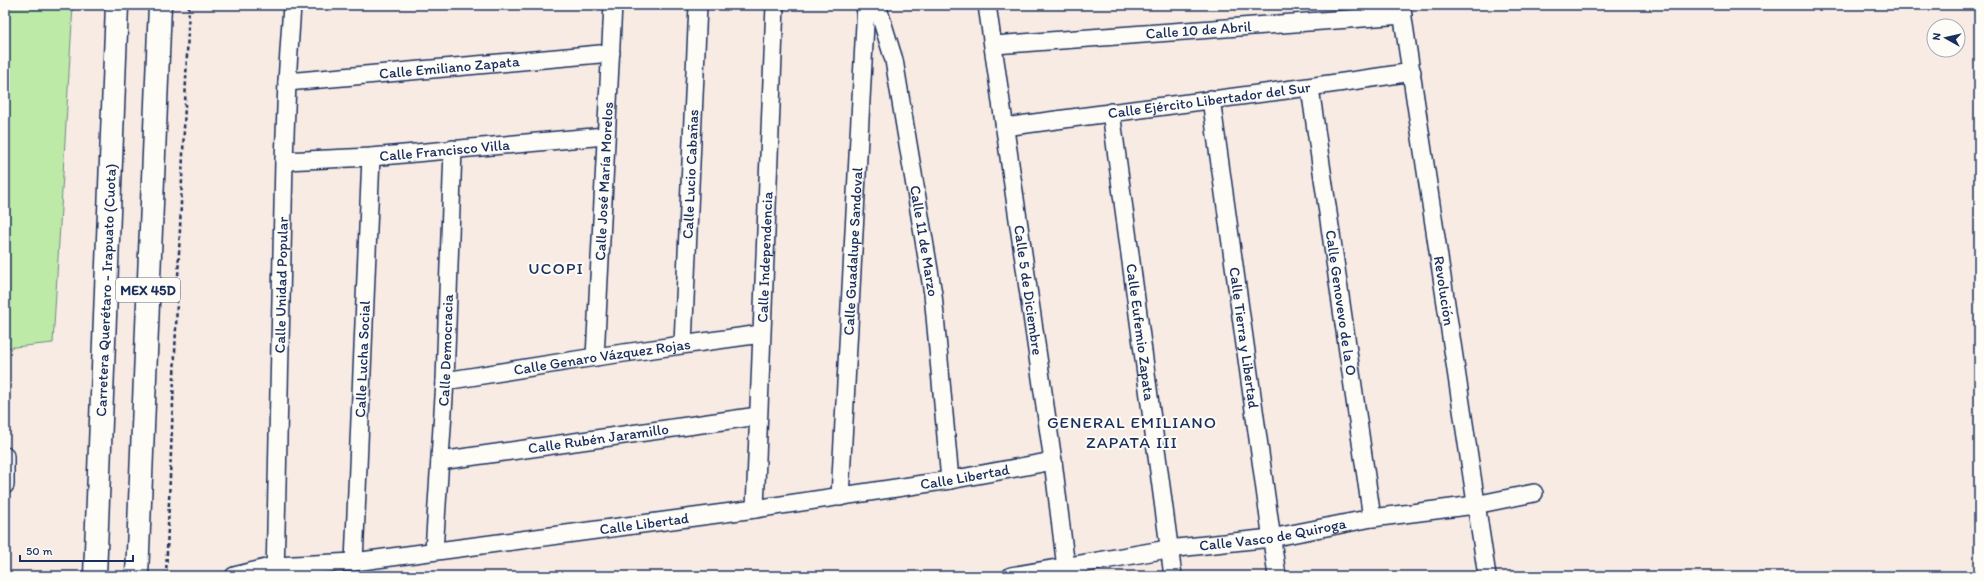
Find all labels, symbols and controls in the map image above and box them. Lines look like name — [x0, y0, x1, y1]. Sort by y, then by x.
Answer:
street label: Calle 10 de Abril — [1145, 17, 1253, 43]
north arrow — [1926, 18, 1966, 58]
text: N — [1930, 32, 1944, 41]
street label: Calle Emiliano Zapata — [378, 52, 521, 83]
street label: Calle Ejército Libertador del Sur — [1107, 78, 1312, 122]
street label: Calle José María Morelos — [591, 101, 617, 261]
street label: Calle Lucio Cabañas — [679, 109, 702, 240]
street label: Calle Francisco Villa — [379, 136, 511, 165]
street label: Carretera Querétaro - Irapuato (Cuota) — [92, 163, 120, 417]
street label: Calle Guadalupe Sandoval — [840, 166, 866, 336]
street label: Calle 11 de Marzo — [906, 184, 942, 298]
street label: Calle Independencia — [753, 191, 777, 323]
street label: Calle Unidad Popular — [271, 216, 292, 354]
street label: Calle 5 de Diciembre — [1010, 224, 1047, 356]
street label: Calle Genovevo de la O — [1322, 229, 1360, 377]
street label: Revolución — [1430, 255, 1458, 327]
district label: UCOPI — [528, 258, 584, 278]
street label: Calle Eufemio Zapata — [1122, 262, 1158, 402]
street label: Calle Tierra y Libertad — [1225, 266, 1263, 410]
road number: MEX 45D — [116, 278, 180, 302]
street label: Calle Democracia — [434, 294, 457, 407]
street label: Calle Lucha Social — [351, 299, 374, 418]
street label: Calle Genaro Vázquez Rojas — [512, 335, 692, 379]
district label: GENERAL EMILIANO ZAPATA III — [1047, 412, 1217, 452]
street label: Calle Rubén Jaramillo — [527, 420, 670, 457]
street label: Calle Libertad — [919, 460, 1011, 493]
street label: Calle Libertad — [598, 509, 690, 538]
street label: Calle Vasco de Quiroga — [1198, 514, 1348, 555]
scale bar — [20, 537, 133, 563]
text: 50 m — [26, 544, 52, 558]

